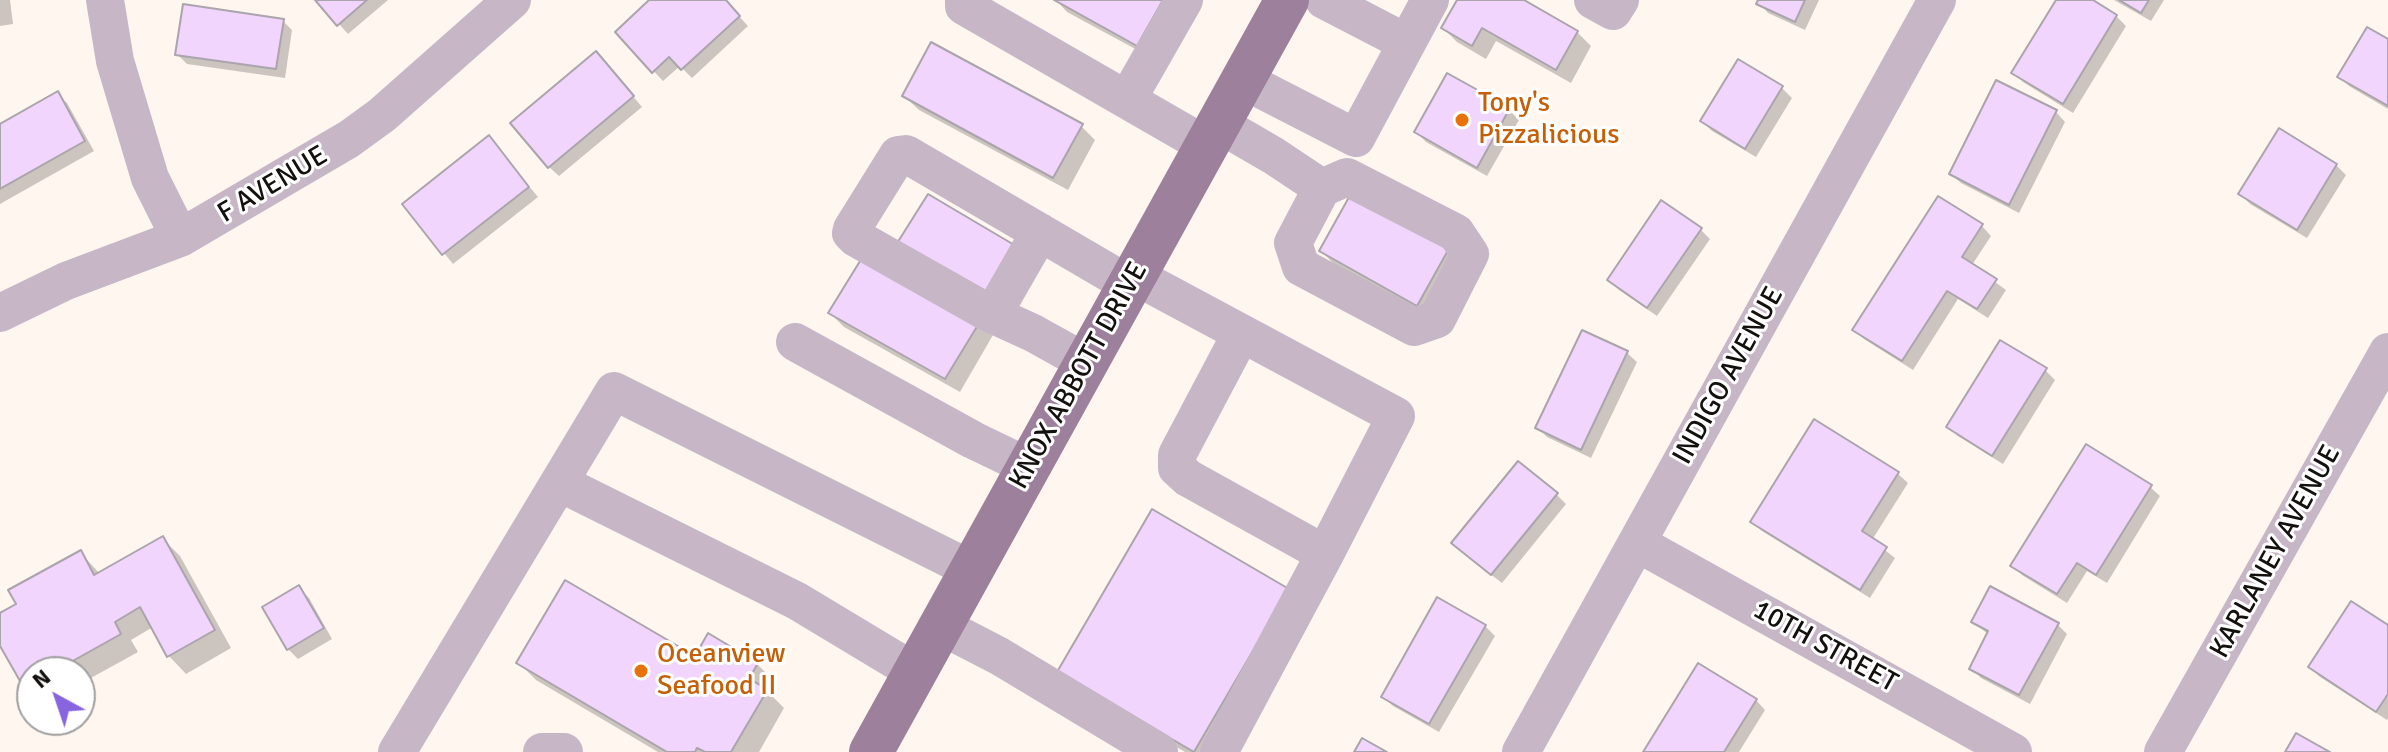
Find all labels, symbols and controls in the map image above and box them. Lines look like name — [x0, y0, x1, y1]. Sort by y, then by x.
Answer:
place label: Tony's Pizzalicious — [1478, 87, 1620, 153]
marker: Tony's Pizzalicious — [1453, 111, 1471, 129]
street label: F AVENUE — [212, 139, 334, 231]
street label: KNOX ABBOTT DRIVE — [1003, 257, 1155, 495]
street label: INDIGO AVENUE — [1666, 282, 1792, 470]
street label: KARLANEY AVENUE — [2204, 440, 2348, 664]
street label: 10TH STREET — [1747, 594, 1903, 700]
place label: Oceanview Seafood II — [657, 638, 785, 704]
north arrow — [16, 656, 96, 736]
marker: Oceanview Seafood II — [632, 662, 650, 680]
text: N — [27, 664, 56, 694]

